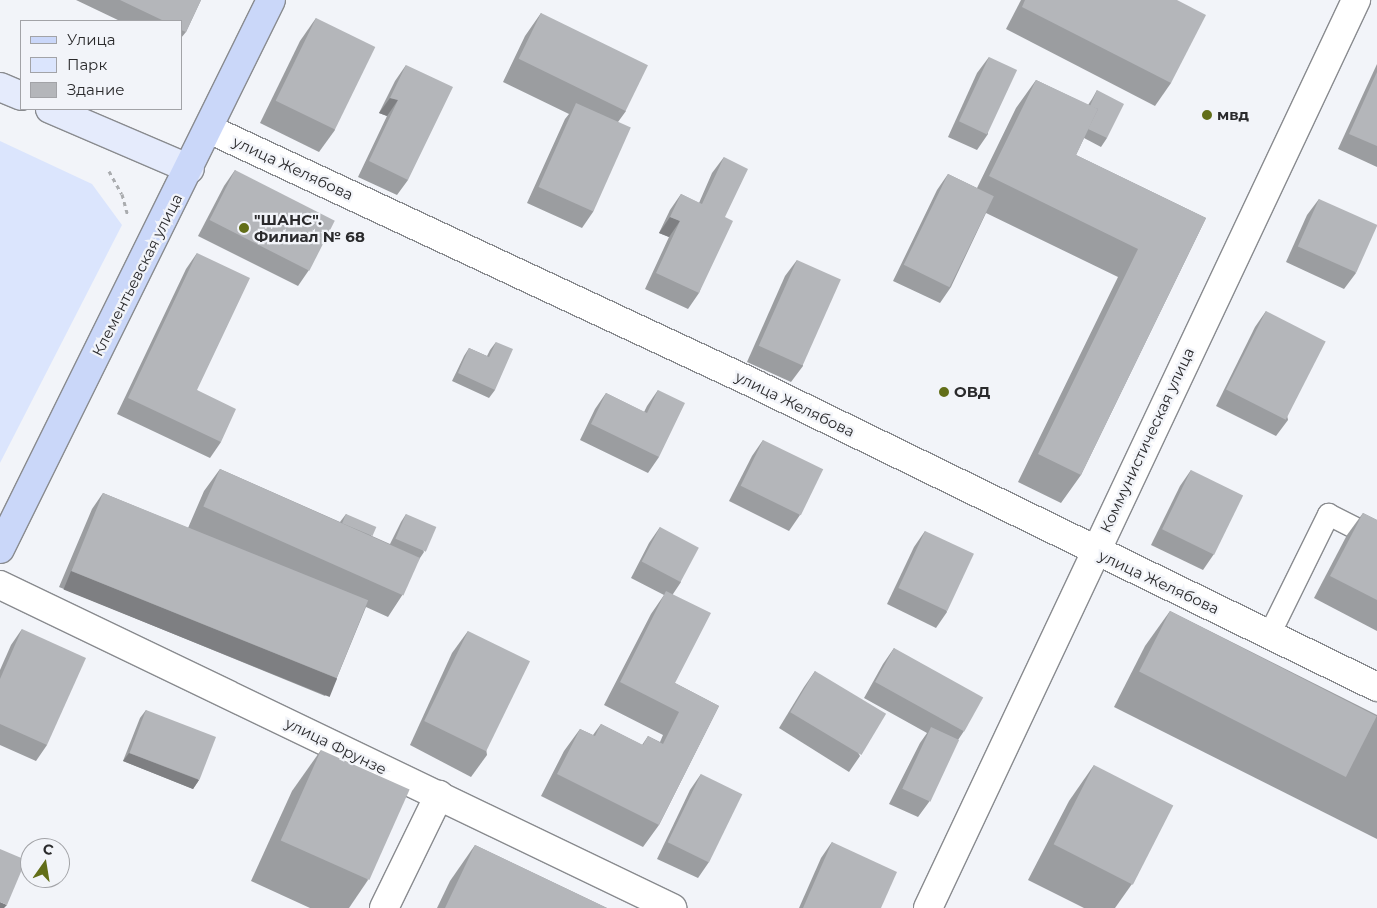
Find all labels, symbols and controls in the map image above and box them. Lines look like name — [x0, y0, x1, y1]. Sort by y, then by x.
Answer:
legend — [20, 20, 182, 110]
text: Улица — [67, 30, 115, 49]
text: Парк — [67, 55, 107, 74]
text: Здание — [67, 80, 125, 99]
place label: мвд — [1217, 106, 1249, 124]
marker: мвд — [1201, 109, 1213, 121]
street label: улица Желябова — [230, 132, 356, 204]
street label: Клементьевская улица — [88, 191, 186, 359]
place label: "ШАНС". Филиал № 68 — [254, 210, 365, 245]
marker: "ШАНС". Филиал № 68 — [238, 222, 250, 234]
street label: Коммунистическая улица — [1096, 345, 1198, 535]
street label: улица Желябова — [732, 367, 858, 441]
place label: ОВД — [954, 383, 990, 401]
marker: ОВД — [938, 386, 950, 398]
street label: улица Желябова — [1096, 546, 1222, 618]
street label: улица Фрунзе — [282, 714, 390, 778]
north arrow — [20, 838, 70, 888]
text: С — [41, 839, 55, 859]

